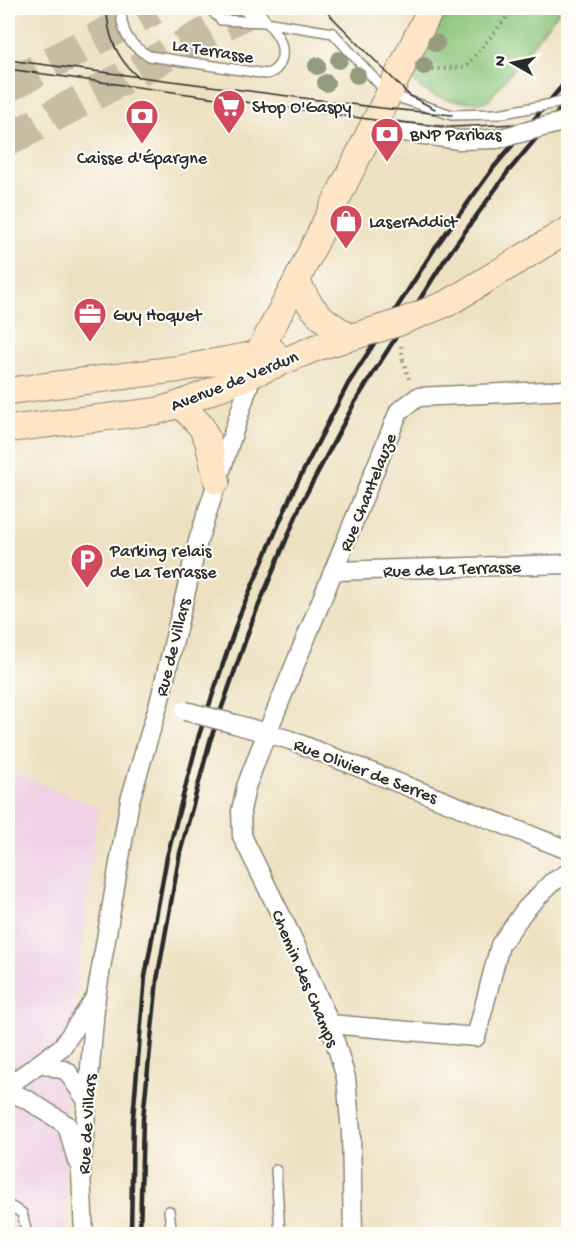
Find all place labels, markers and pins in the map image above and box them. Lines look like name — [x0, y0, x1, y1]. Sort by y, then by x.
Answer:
supermarket icon: Stop O'Gaspy — [211, 88, 247, 135]
bank icon: Caisse d'Épargne — [124, 98, 160, 145]
place label: Stop O'Gaspy — [252, 98, 351, 119]
bank icon: BNP Paribas — [369, 116, 405, 163]
place label: BNP Paribas — [409, 126, 503, 147]
place label: Caisse d'Épargne — [77, 149, 208, 170]
shop icon: LaserAddict — [328, 203, 364, 250]
place label: LaserAddict — [369, 213, 459, 234]
office icon: Guy Hoquet — [72, 296, 108, 343]
place label: Guy Hoquet — [113, 306, 203, 327]
parking icon: Parking relais de La Terrasse — [69, 542, 105, 589]
place label: Parking relais de La Terrasse — [109, 542, 217, 584]

